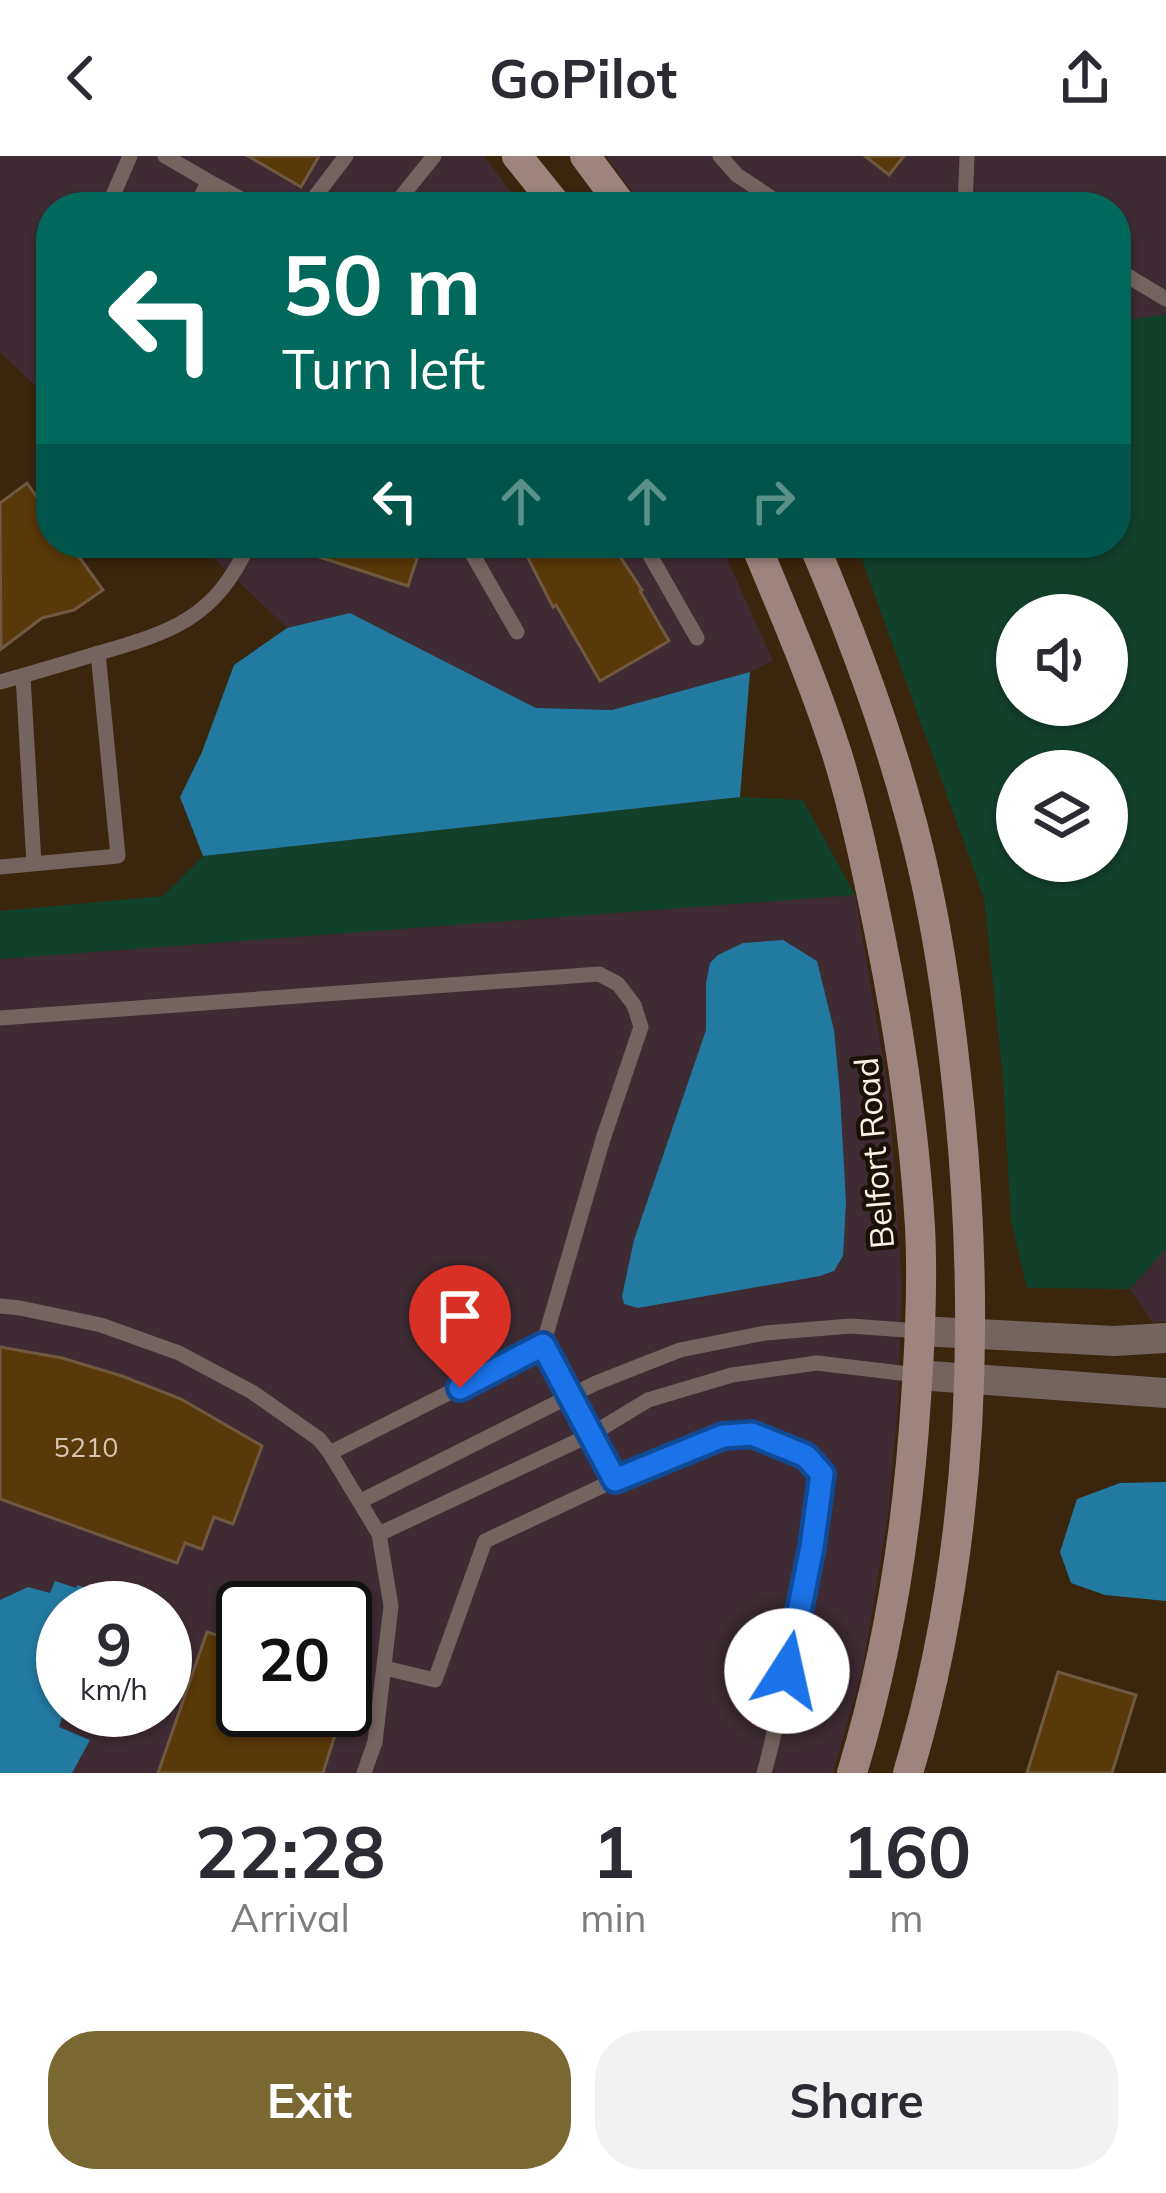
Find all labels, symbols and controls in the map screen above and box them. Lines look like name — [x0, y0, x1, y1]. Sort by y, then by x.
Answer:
text: GoPilot — [489, 44, 677, 112]
icon: back — [48, 45, 114, 111]
icon: share — [1052, 45, 1118, 111]
text: 50 m — [282, 231, 481, 336]
icon: left — [84, 240, 240, 396]
text: Turn left — [282, 335, 485, 403]
icon: left — [362, 468, 428, 534]
icon: ahead — [488, 468, 554, 534]
icon: ahead — [614, 468, 680, 534]
icon: right — [740, 468, 806, 534]
map controls — [996, 594, 1128, 882]
button: sound — [996, 594, 1128, 726]
button: layers — [996, 750, 1128, 882]
street label: Belfort Road — [845, 1056, 902, 1250]
pin — [409, 1265, 511, 1388]
icon: arrive — [427, 1283, 493, 1349]
house number: 5210 — [54, 1430, 118, 1464]
speed limit sign: 20 — [216, 1581, 372, 1737]
text: 9 — [96, 1606, 132, 1681]
position arrow — [724, 1608, 850, 1734]
text: km/h — [80, 1670, 148, 1708]
text: 22:28 — [195, 1806, 385, 1896]
text: 1 — [592, 1806, 635, 1896]
text: 160 — [842, 1806, 971, 1896]
text: Arrival — [231, 1893, 350, 1942]
text: min — [580, 1893, 647, 1942]
text: m — [889, 1893, 923, 1942]
button: Exit — [48, 2031, 571, 2169]
button: Share — [595, 2031, 1118, 2169]

